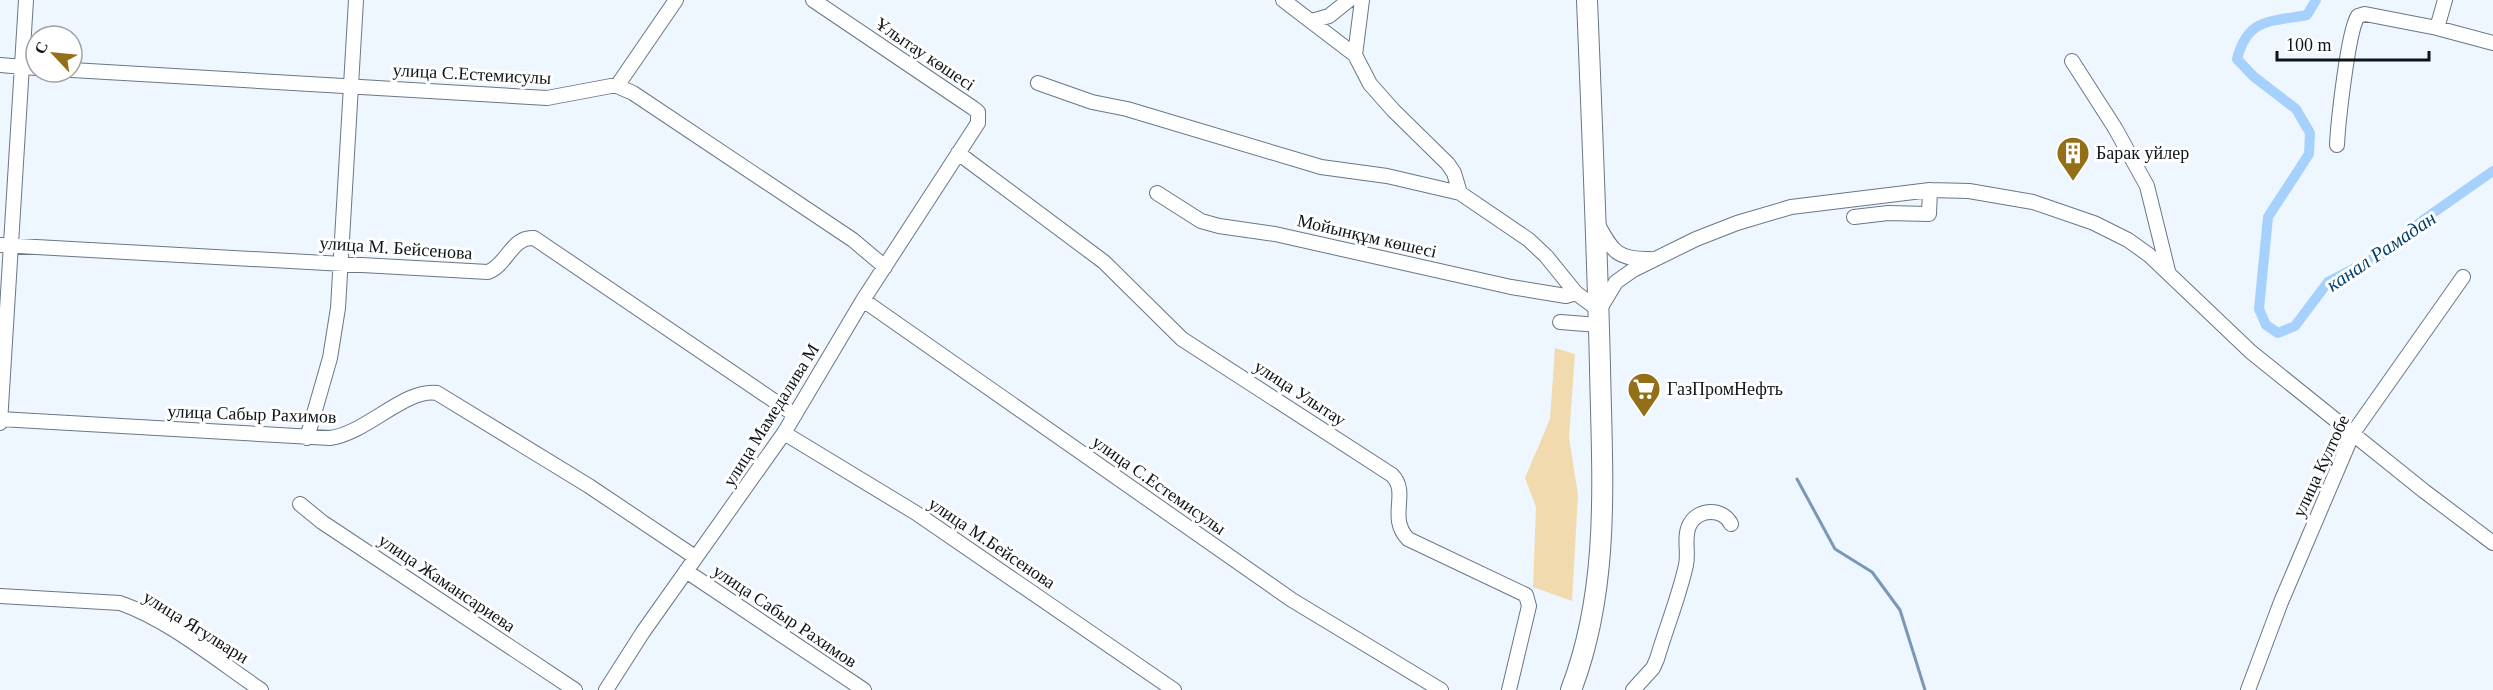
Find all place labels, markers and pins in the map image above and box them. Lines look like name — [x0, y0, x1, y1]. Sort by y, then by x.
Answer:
building icon: Барак уйлер — [2055, 135, 2091, 182]
place label: Барак уйлер — [2096, 143, 2189, 163]
supermarket icon: ГазПромНефть — [1626, 371, 1662, 418]
place label: ГазПромНефть — [1667, 379, 1783, 399]

